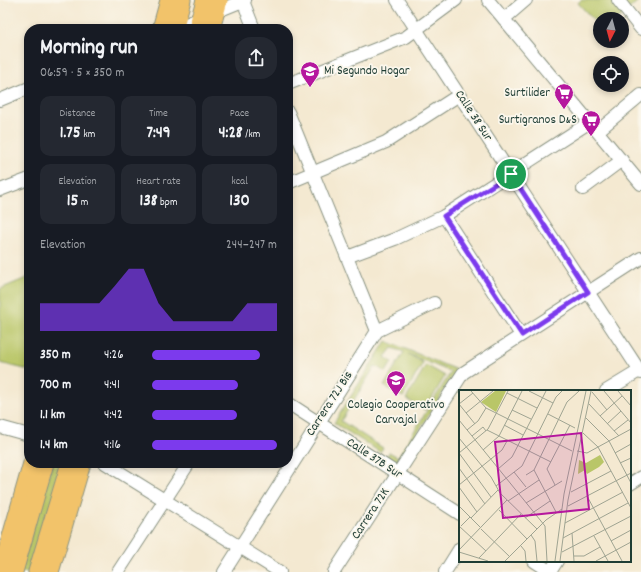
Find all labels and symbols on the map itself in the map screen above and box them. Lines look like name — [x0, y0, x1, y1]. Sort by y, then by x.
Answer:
north arrow — [593, 12, 629, 48]
school or university icon: Mi Segundo Hogar — [299, 60, 321, 88]
place label: Mi Segundo Hogar — [324, 62, 410, 81]
supermarket icon: Surtilider — [553, 82, 575, 110]
place label: Surtilider — [505, 84, 550, 103]
street label: Calle 38 Sur — [449, 87, 497, 145]
supermarket icon: Surtigranos D&S — [580, 109, 602, 137]
place label: Surtigranos D&S — [499, 111, 577, 130]
pin — [494, 157, 528, 191]
street label: Carrera 72J Bis — [302, 368, 358, 440]
school or university icon: Colegio Cooperativo Carvajal — [385, 369, 407, 397]
inset map — [459, 390, 631, 562]
place label: Colegio Cooperativo Carvajal — [348, 396, 445, 430]
street label: Calle 37B Sur — [342, 434, 406, 484]
street label: Carrera 72K — [347, 484, 395, 544]

